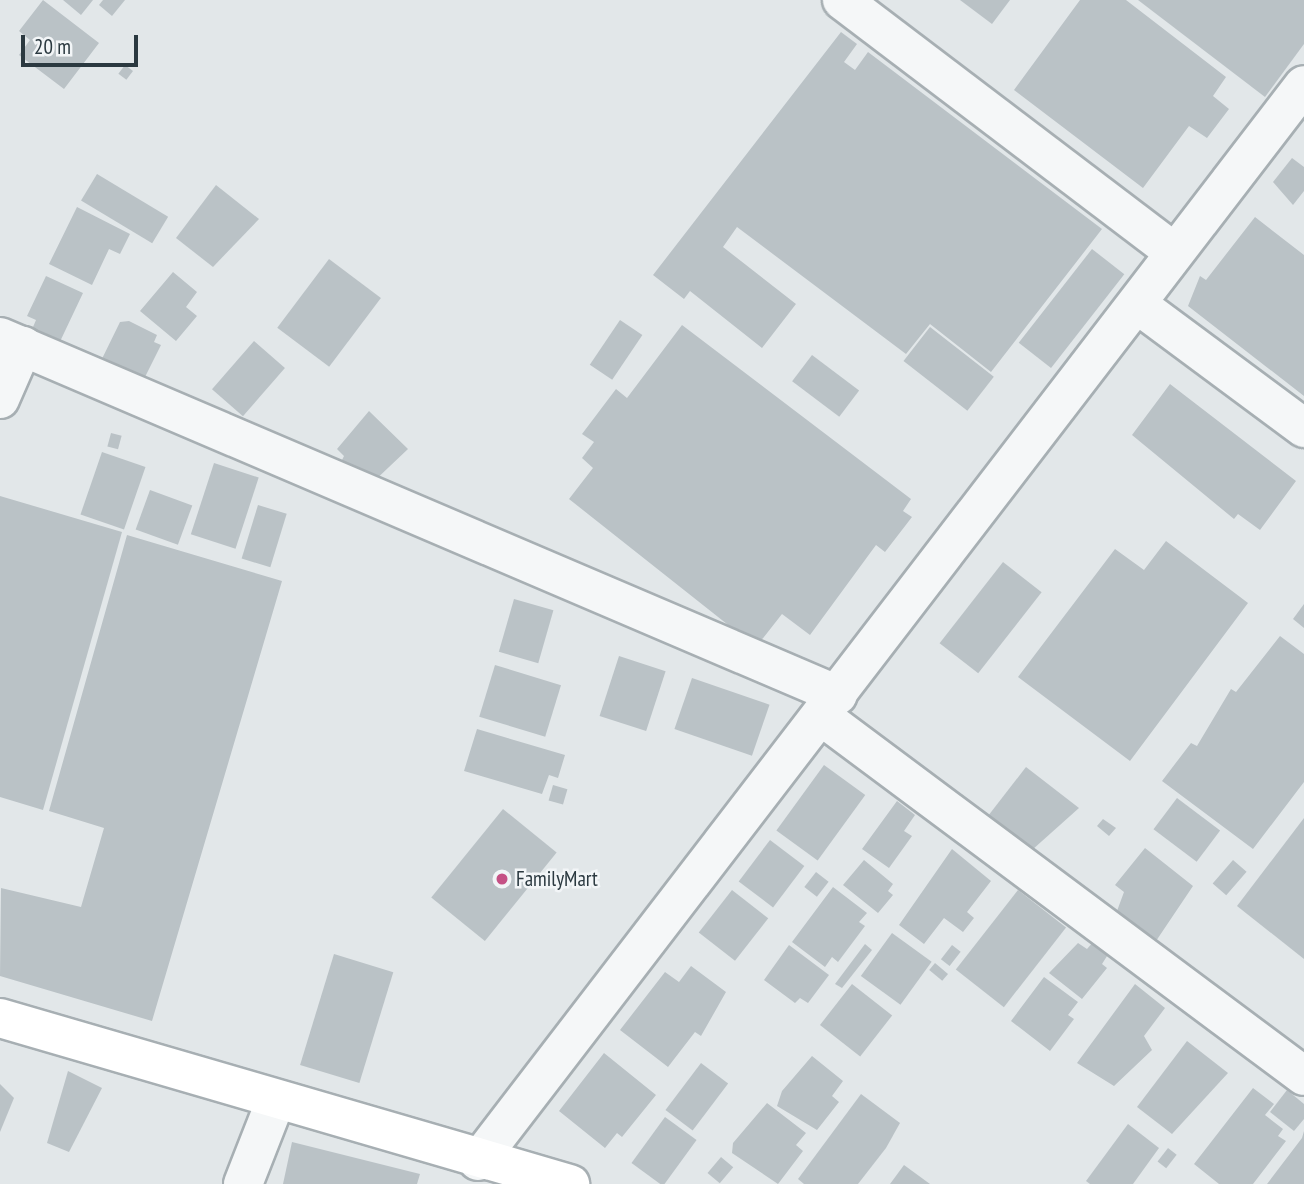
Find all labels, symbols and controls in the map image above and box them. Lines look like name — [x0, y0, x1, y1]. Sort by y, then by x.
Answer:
scale bar — [24, 21, 142, 65]
text: 20 m — [34, 33, 71, 60]
place label: FamilyMart — [516, 866, 598, 892]
marker: FamilyMart — [494, 871, 510, 887]

